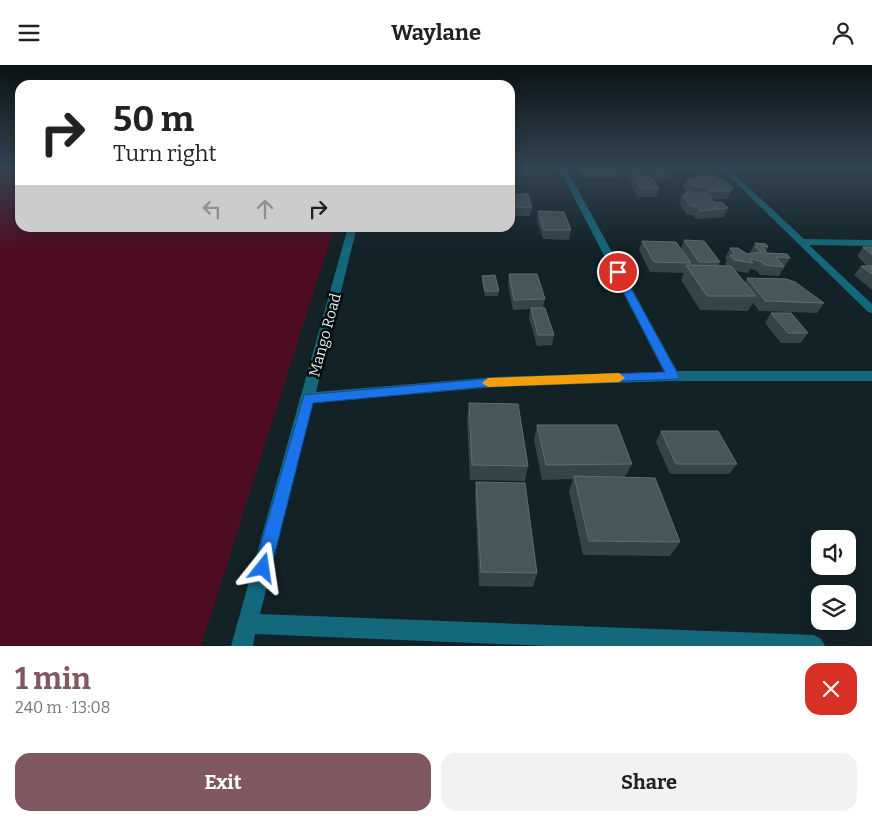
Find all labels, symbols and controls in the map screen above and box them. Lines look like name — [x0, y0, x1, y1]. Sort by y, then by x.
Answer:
icon: menu — [15, 19, 43, 47]
text: Waylane — [391, 19, 481, 46]
icon: person — [829, 19, 857, 47]
text: 50 m — [113, 98, 194, 140]
icon: right — [30, 100, 95, 165]
text: Turn right — [113, 140, 216, 167]
icon: left — [198, 195, 226, 223]
icon: ahead — [251, 195, 279, 223]
icon: right — [304, 195, 332, 223]
pin — [597, 251, 639, 293]
icon: arrive — [604, 258, 632, 286]
street label: Mango Road — [305, 291, 345, 379]
map controls — [811, 530, 856, 630]
button: sound — [811, 530, 856, 575]
position arrow — [236, 541, 288, 593]
button: layers — [811, 585, 856, 630]
text: 1 min — [15, 661, 91, 697]
button: close — [805, 663, 857, 715]
text: 240 m · 13:08 — [15, 698, 110, 717]
button: Exit — [15, 753, 431, 811]
button: Share — [441, 753, 857, 811]

